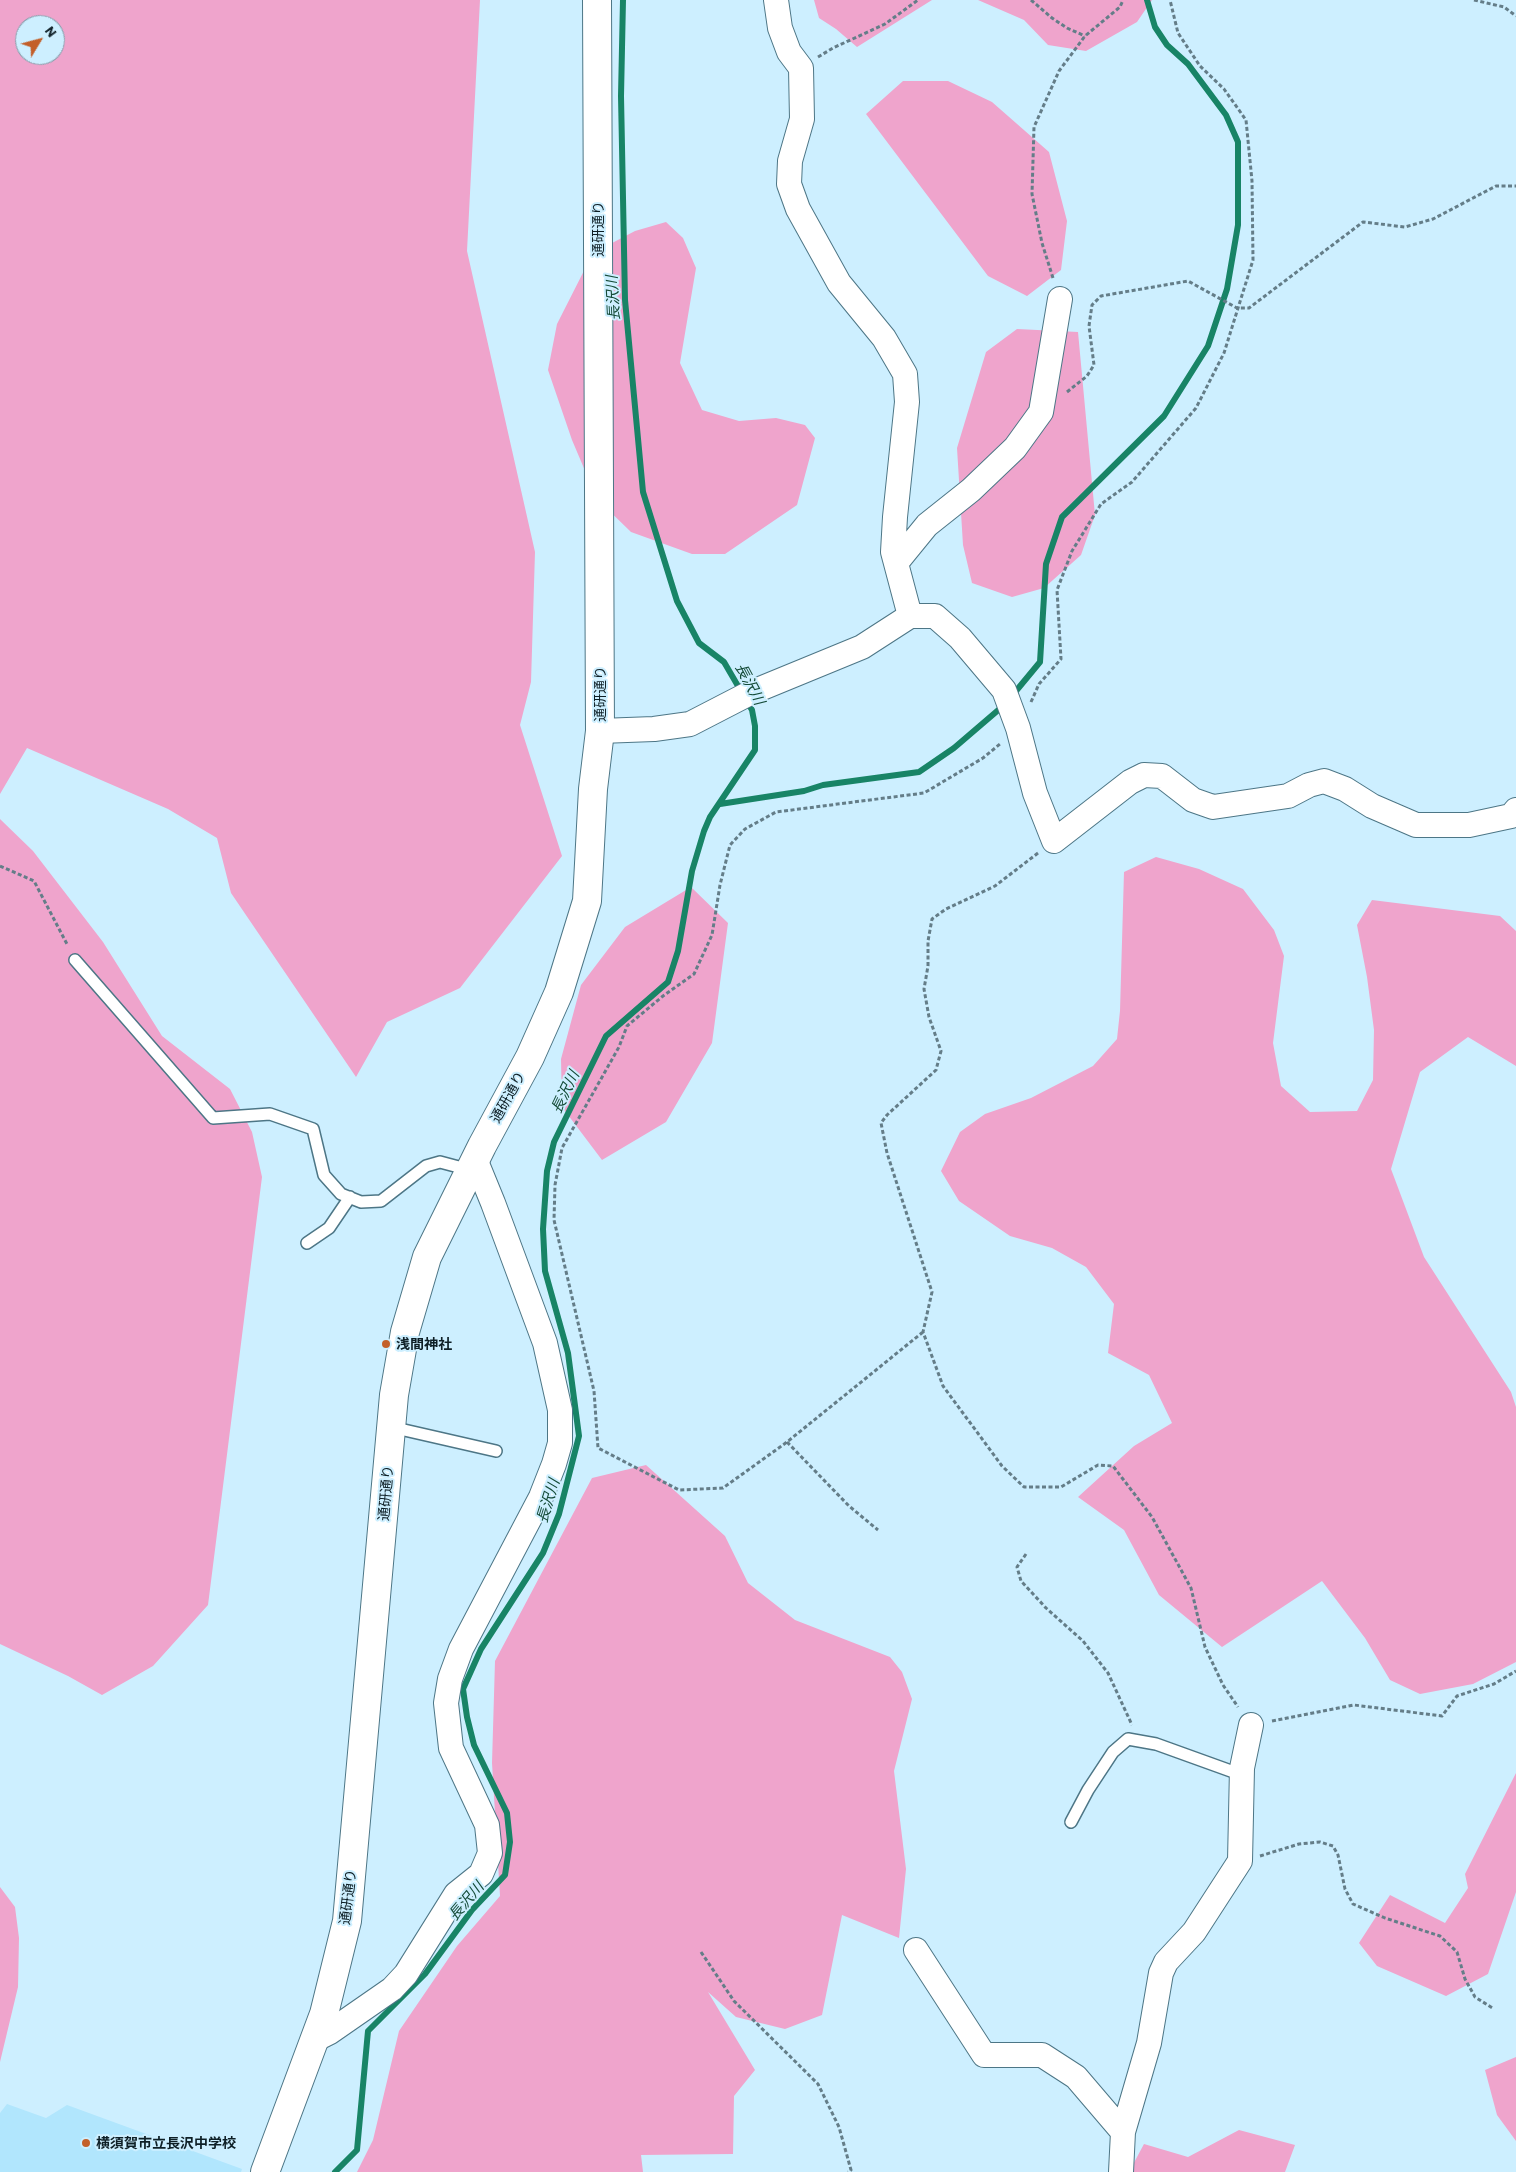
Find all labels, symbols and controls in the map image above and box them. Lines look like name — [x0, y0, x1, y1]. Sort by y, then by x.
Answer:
north arrow — [15, 15, 65, 65]
text: N — [42, 22, 61, 40]
street label: 通研通り — [590, 201, 606, 257]
water label: 長沢川 — [603, 275, 623, 321]
water label: 長沢川 — [731, 660, 769, 708]
street label: 通研通り — [592, 666, 608, 722]
street label: 通研通り — [487, 1068, 529, 1126]
water label: 長沢川 — [547, 1068, 583, 1116]
place label: 浅間神社 — [396, 1336, 452, 1352]
marker: 浅間神社 — [380, 1338, 392, 1350]
street label: 通研通り — [375, 1464, 397, 1522]
water label: 長沢川 — [533, 1477, 563, 1525]
street label: 通研通り — [336, 1868, 360, 1926]
water label: 長沢川 — [445, 1878, 487, 1924]
place label: 横須賀市立長沢中学校 — [96, 2135, 236, 2151]
marker: 横須賀市立長沢中学校 — [80, 2137, 92, 2149]

